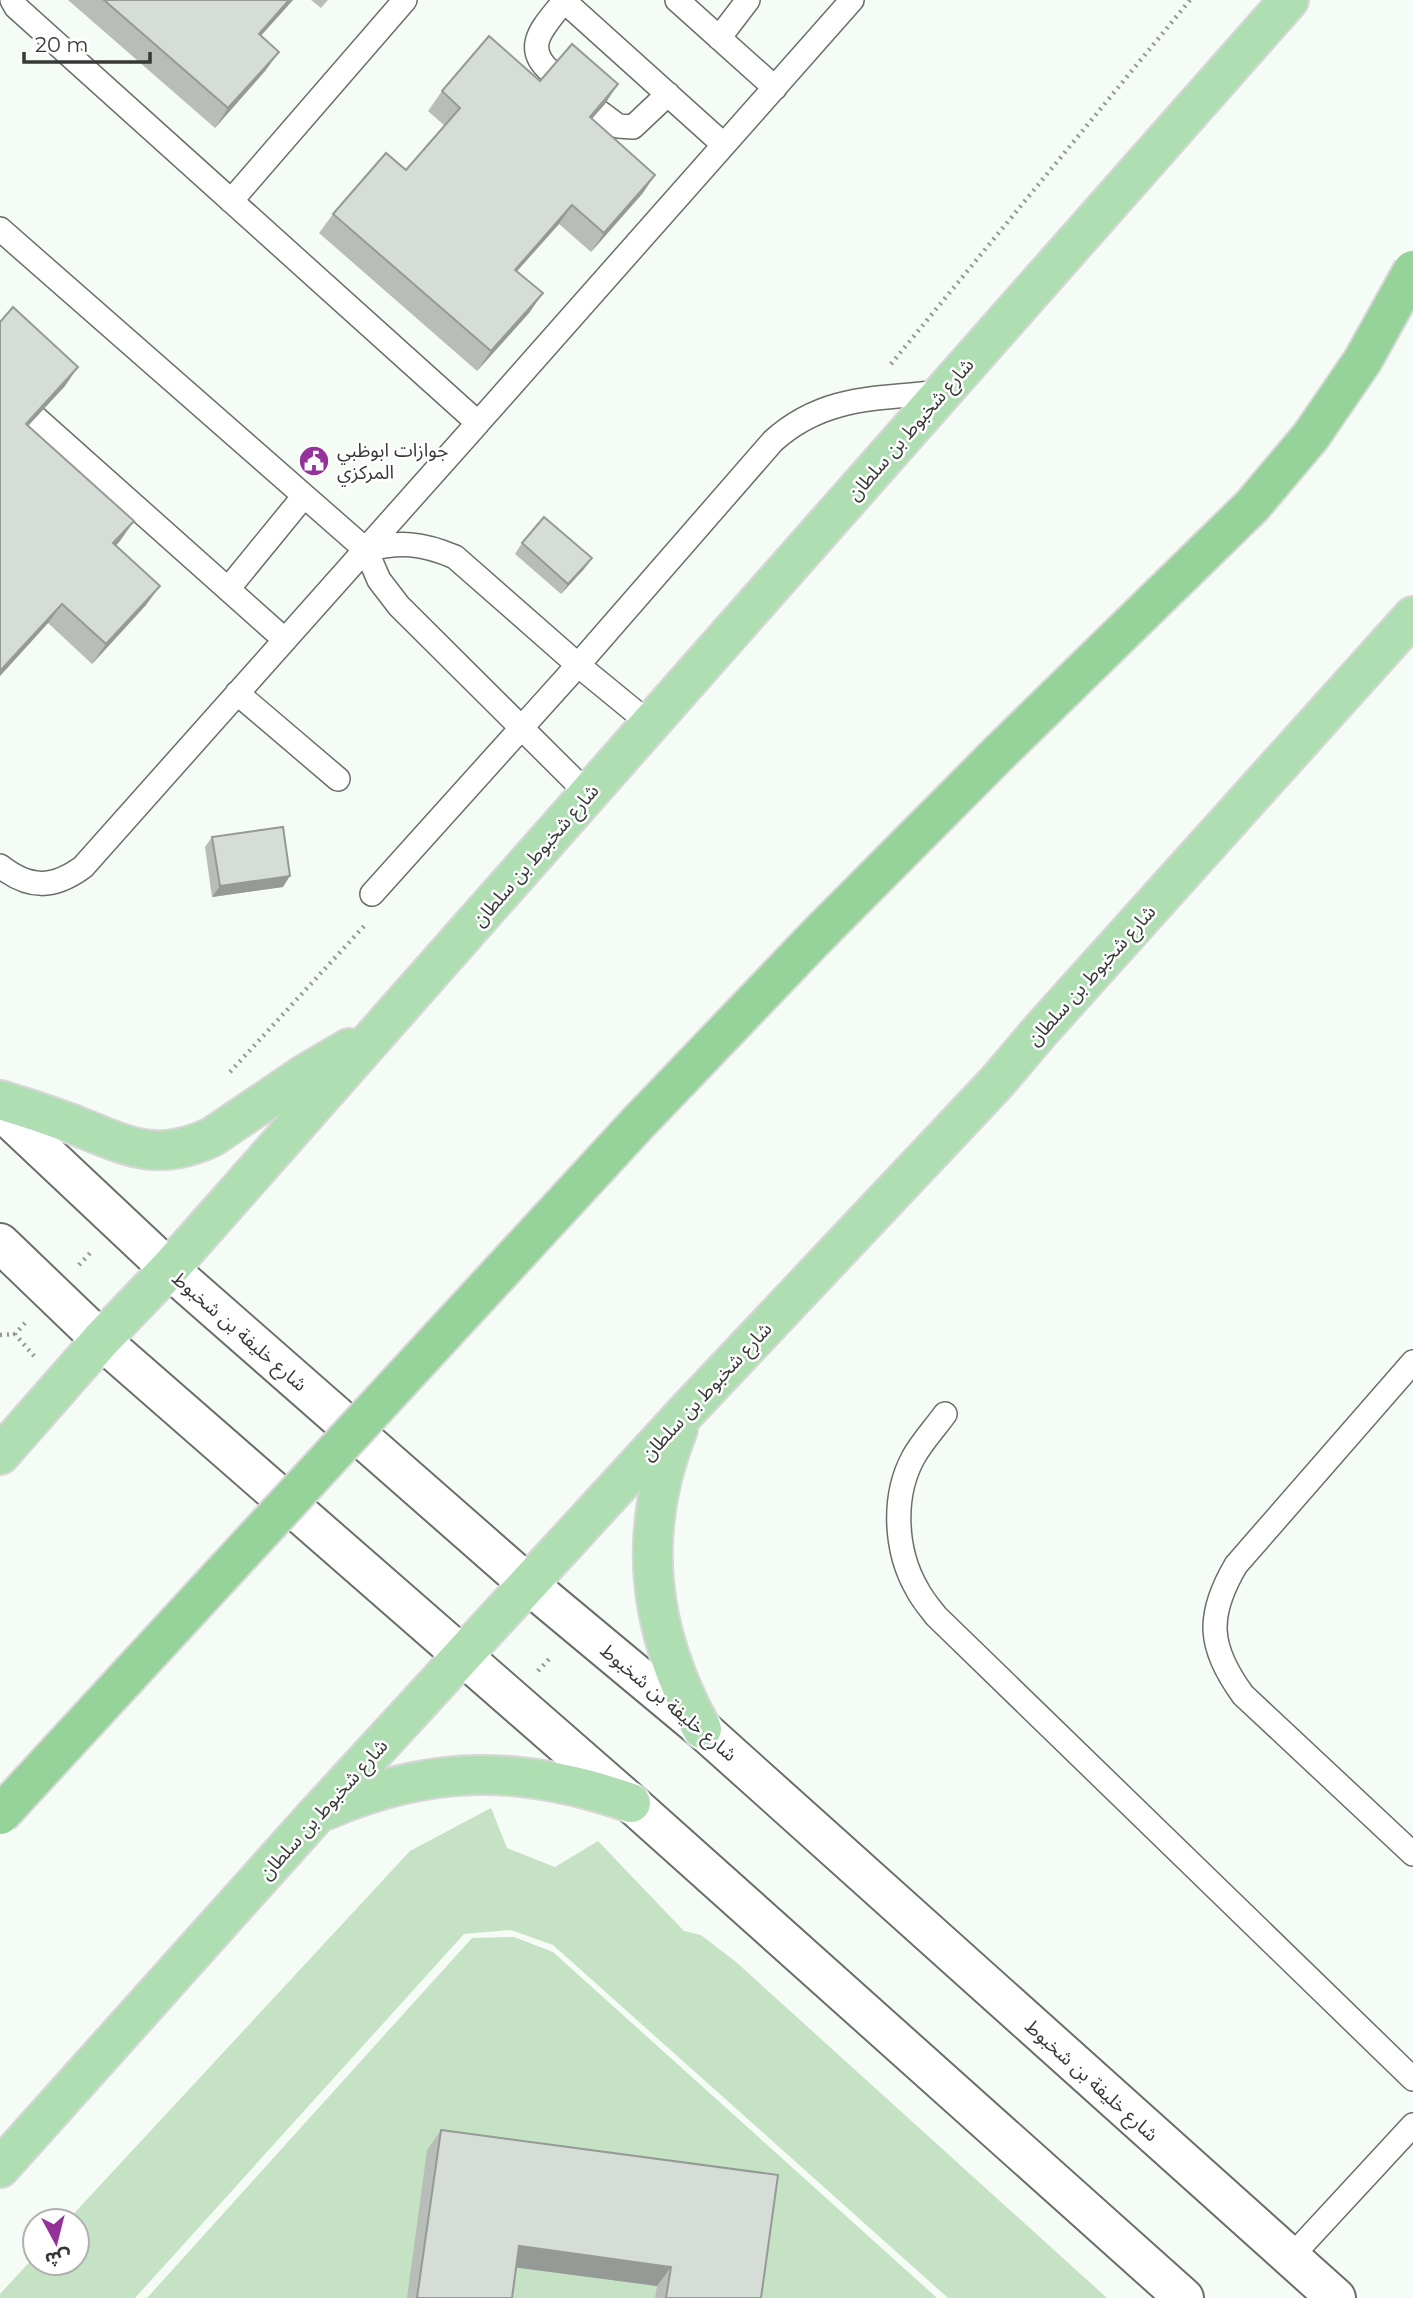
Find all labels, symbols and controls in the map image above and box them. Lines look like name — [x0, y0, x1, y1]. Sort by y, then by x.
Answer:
scale bar — [24, 21, 150, 65]
text: 20 m — [35, 32, 89, 57]
street label: شارع شخبوط بن سلطان — [842, 353, 980, 507]
place label: جوازات ابوظبي المركزي — [337, 439, 449, 487]
public building icon: جوازات ابوظبي المركزي — [297, 444, 331, 478]
street label: شارع شخبوط بن سلطان — [467, 779, 605, 933]
street label: شارع شخبوط بن سلطان — [1022, 900, 1162, 1052]
street label: شارع خليفة بن شخبوط — [166, 1267, 312, 1398]
street label: شارع شخبوط بن سلطان — [636, 1317, 778, 1467]
street label: شارع خليفة بن شخبوط — [594, 1639, 742, 1768]
street label: شارع شخبوط بن سلطان — [254, 1734, 394, 1886]
street label: شارع خليفة بن شخبوط — [1019, 2015, 1163, 2148]
north arrow — [21, 2207, 91, 2277]
text: ش — [44, 2245, 72, 2271]

